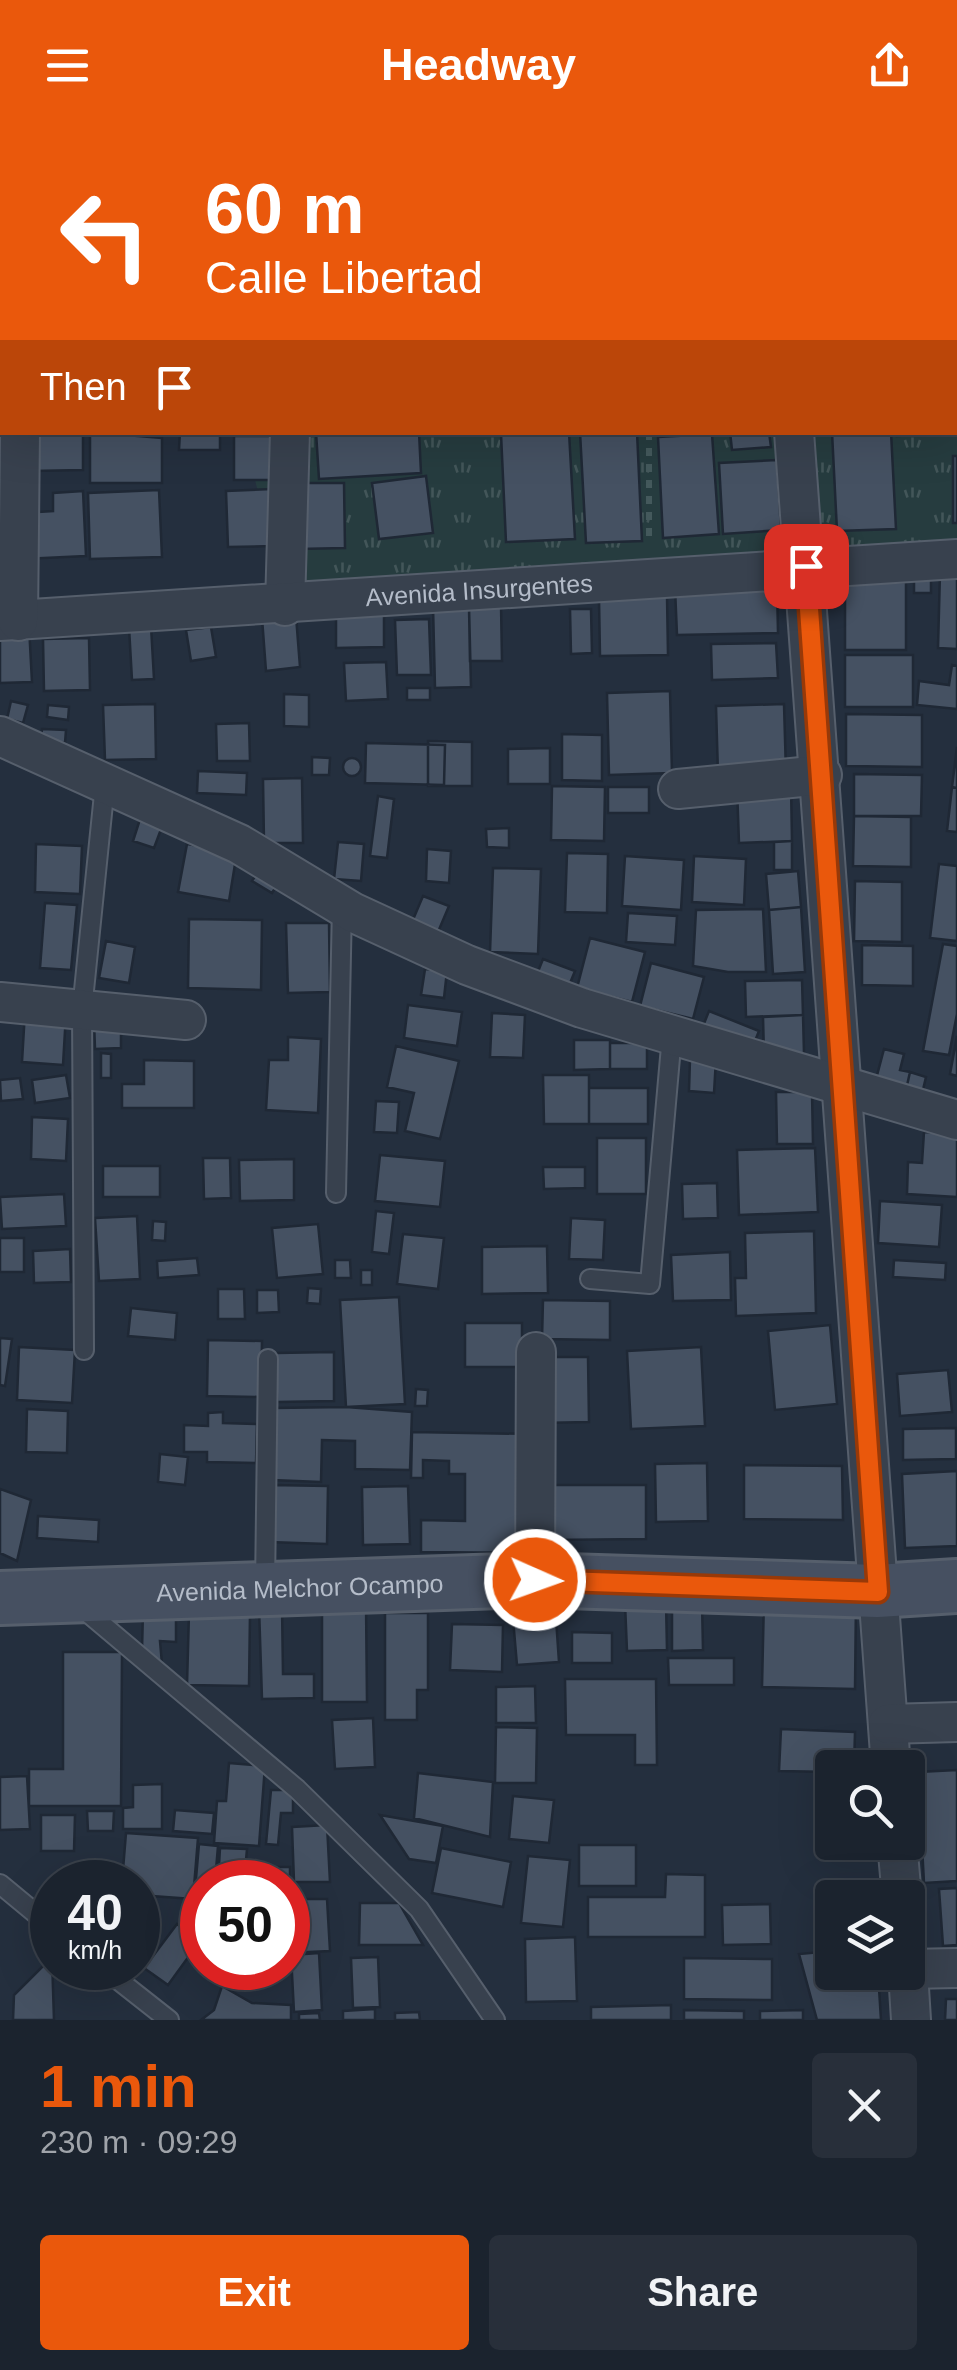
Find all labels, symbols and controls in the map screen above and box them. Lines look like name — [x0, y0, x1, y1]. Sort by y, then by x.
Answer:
icon: menu — [40, 38, 95, 93]
icon: share — [862, 38, 917, 93]
text: Headway — [381, 39, 576, 90]
icon: left — [40, 170, 170, 300]
text: 60 m — [205, 170, 365, 248]
text: Calle Libertad — [205, 252, 483, 303]
icon: arrive — [147, 360, 202, 415]
text: Then — [40, 366, 127, 408]
pin — [764, 524, 849, 609]
icon: arrive — [779, 539, 834, 594]
street label: Avenida Insurgentes — [365, 569, 593, 611]
position arrow — [483, 1528, 587, 1632]
street label: Avenida Melchor Ocampo — [156, 1569, 444, 1607]
map controls — [815, 1750, 925, 1990]
button: search — [815, 1750, 925, 1860]
speed limit sign: 50 — [180, 1860, 310, 1990]
button: layers — [815, 1880, 925, 1990]
text: 40 — [67, 1885, 123, 1941]
text: km/h — [68, 1936, 122, 1964]
text: 1 min — [40, 2053, 197, 2120]
button: close — [812, 2053, 917, 2158]
text: 230 m · 09:29 — [40, 2124, 237, 2160]
button: Exit — [40, 2235, 469, 2350]
button: Share — [489, 2235, 917, 2350]

